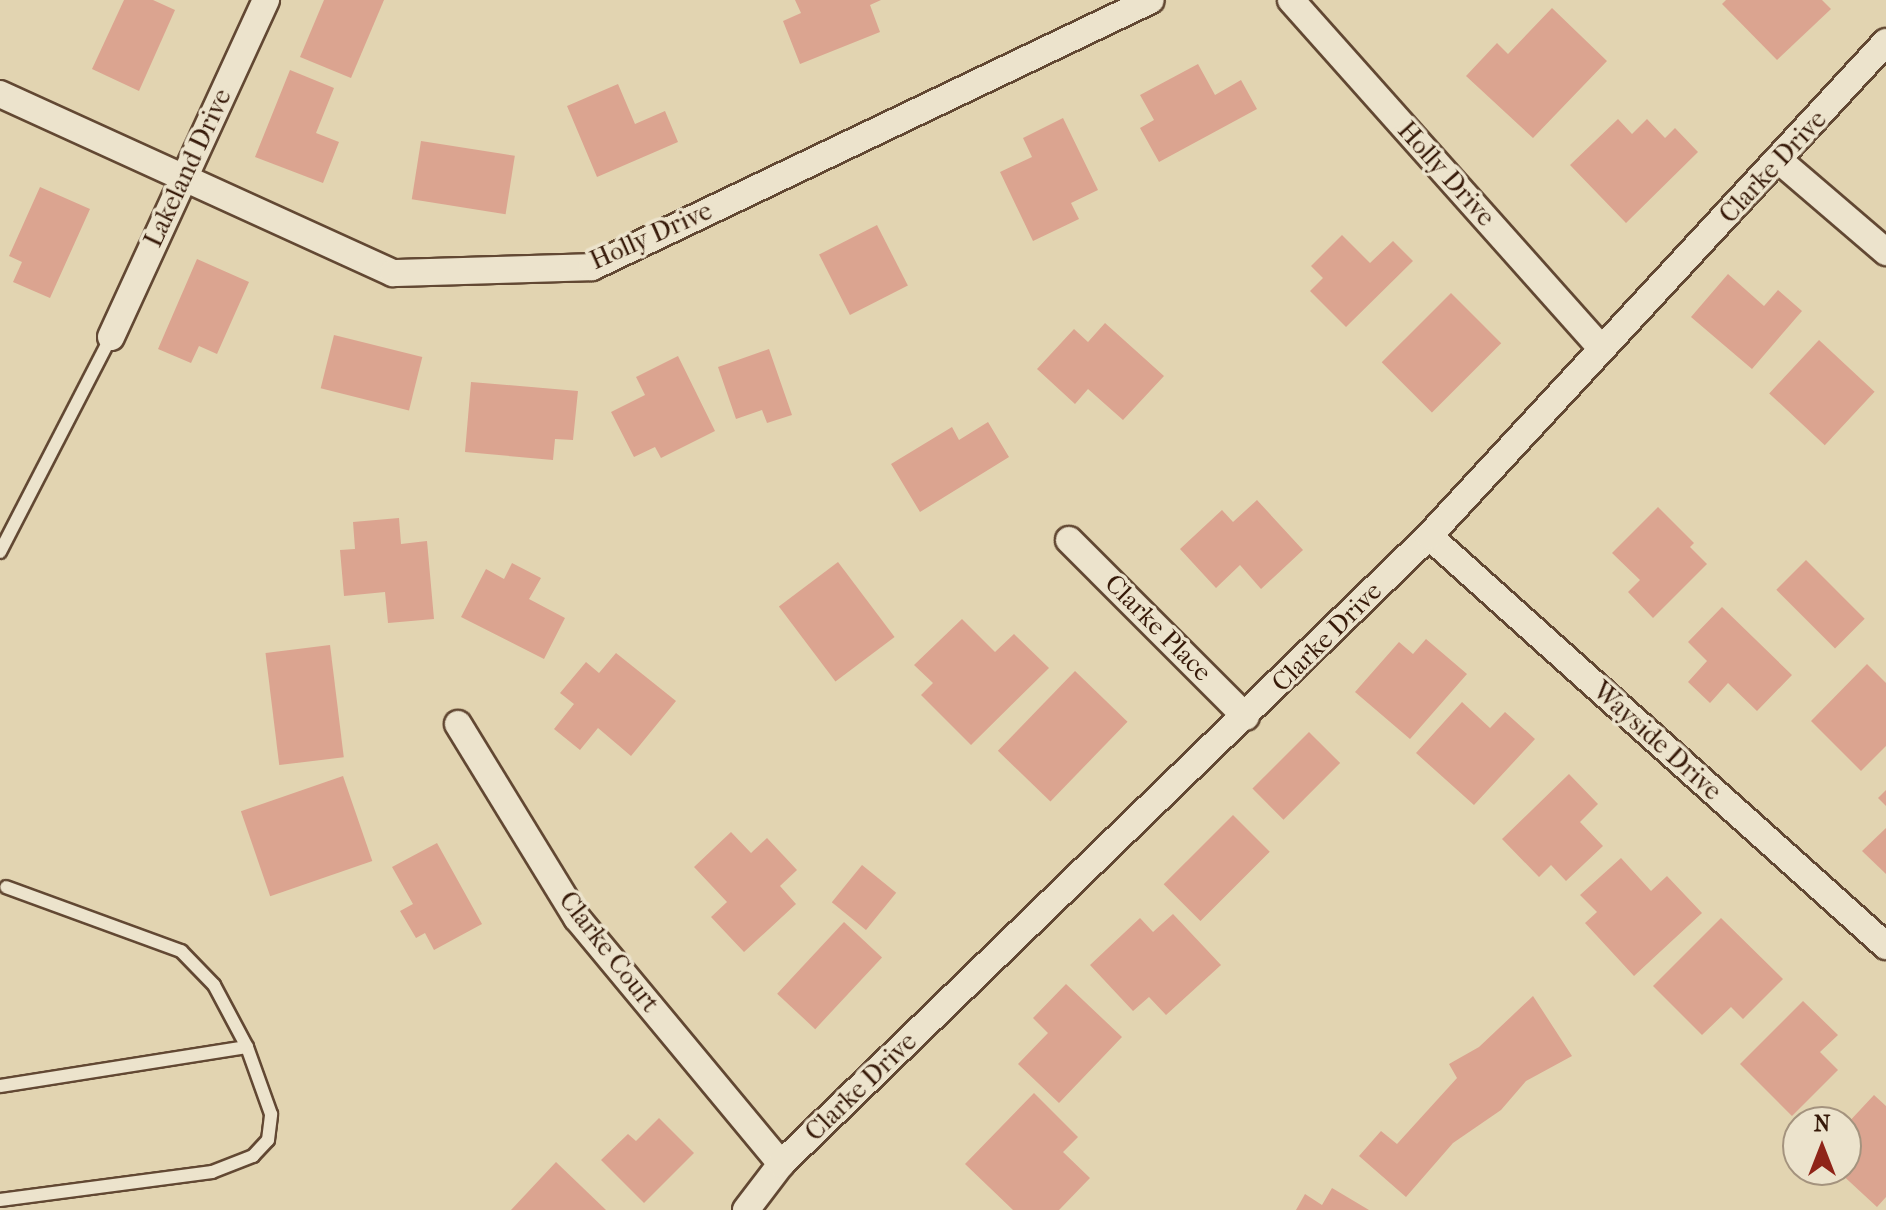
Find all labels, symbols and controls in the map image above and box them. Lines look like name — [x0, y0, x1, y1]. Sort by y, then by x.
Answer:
street label: Lakeland Drive — [138, 84, 238, 252]
street label: Clarke Drive — [1713, 104, 1833, 230]
street label: Holly Drive — [1391, 115, 1501, 233]
street label: Holly Drive — [585, 195, 717, 277]
street label: Clarke Place — [1098, 568, 1218, 688]
street label: Clarke Drive — [1266, 576, 1388, 698]
street label: Wayside Drive — [1586, 675, 1728, 807]
street label: Clarke Court — [552, 885, 666, 1019]
street label: Clarke Drive — [799, 1026, 923, 1148]
north arrow — [1782, 1106, 1862, 1186]
text: N — [1814, 1111, 1830, 1137]

